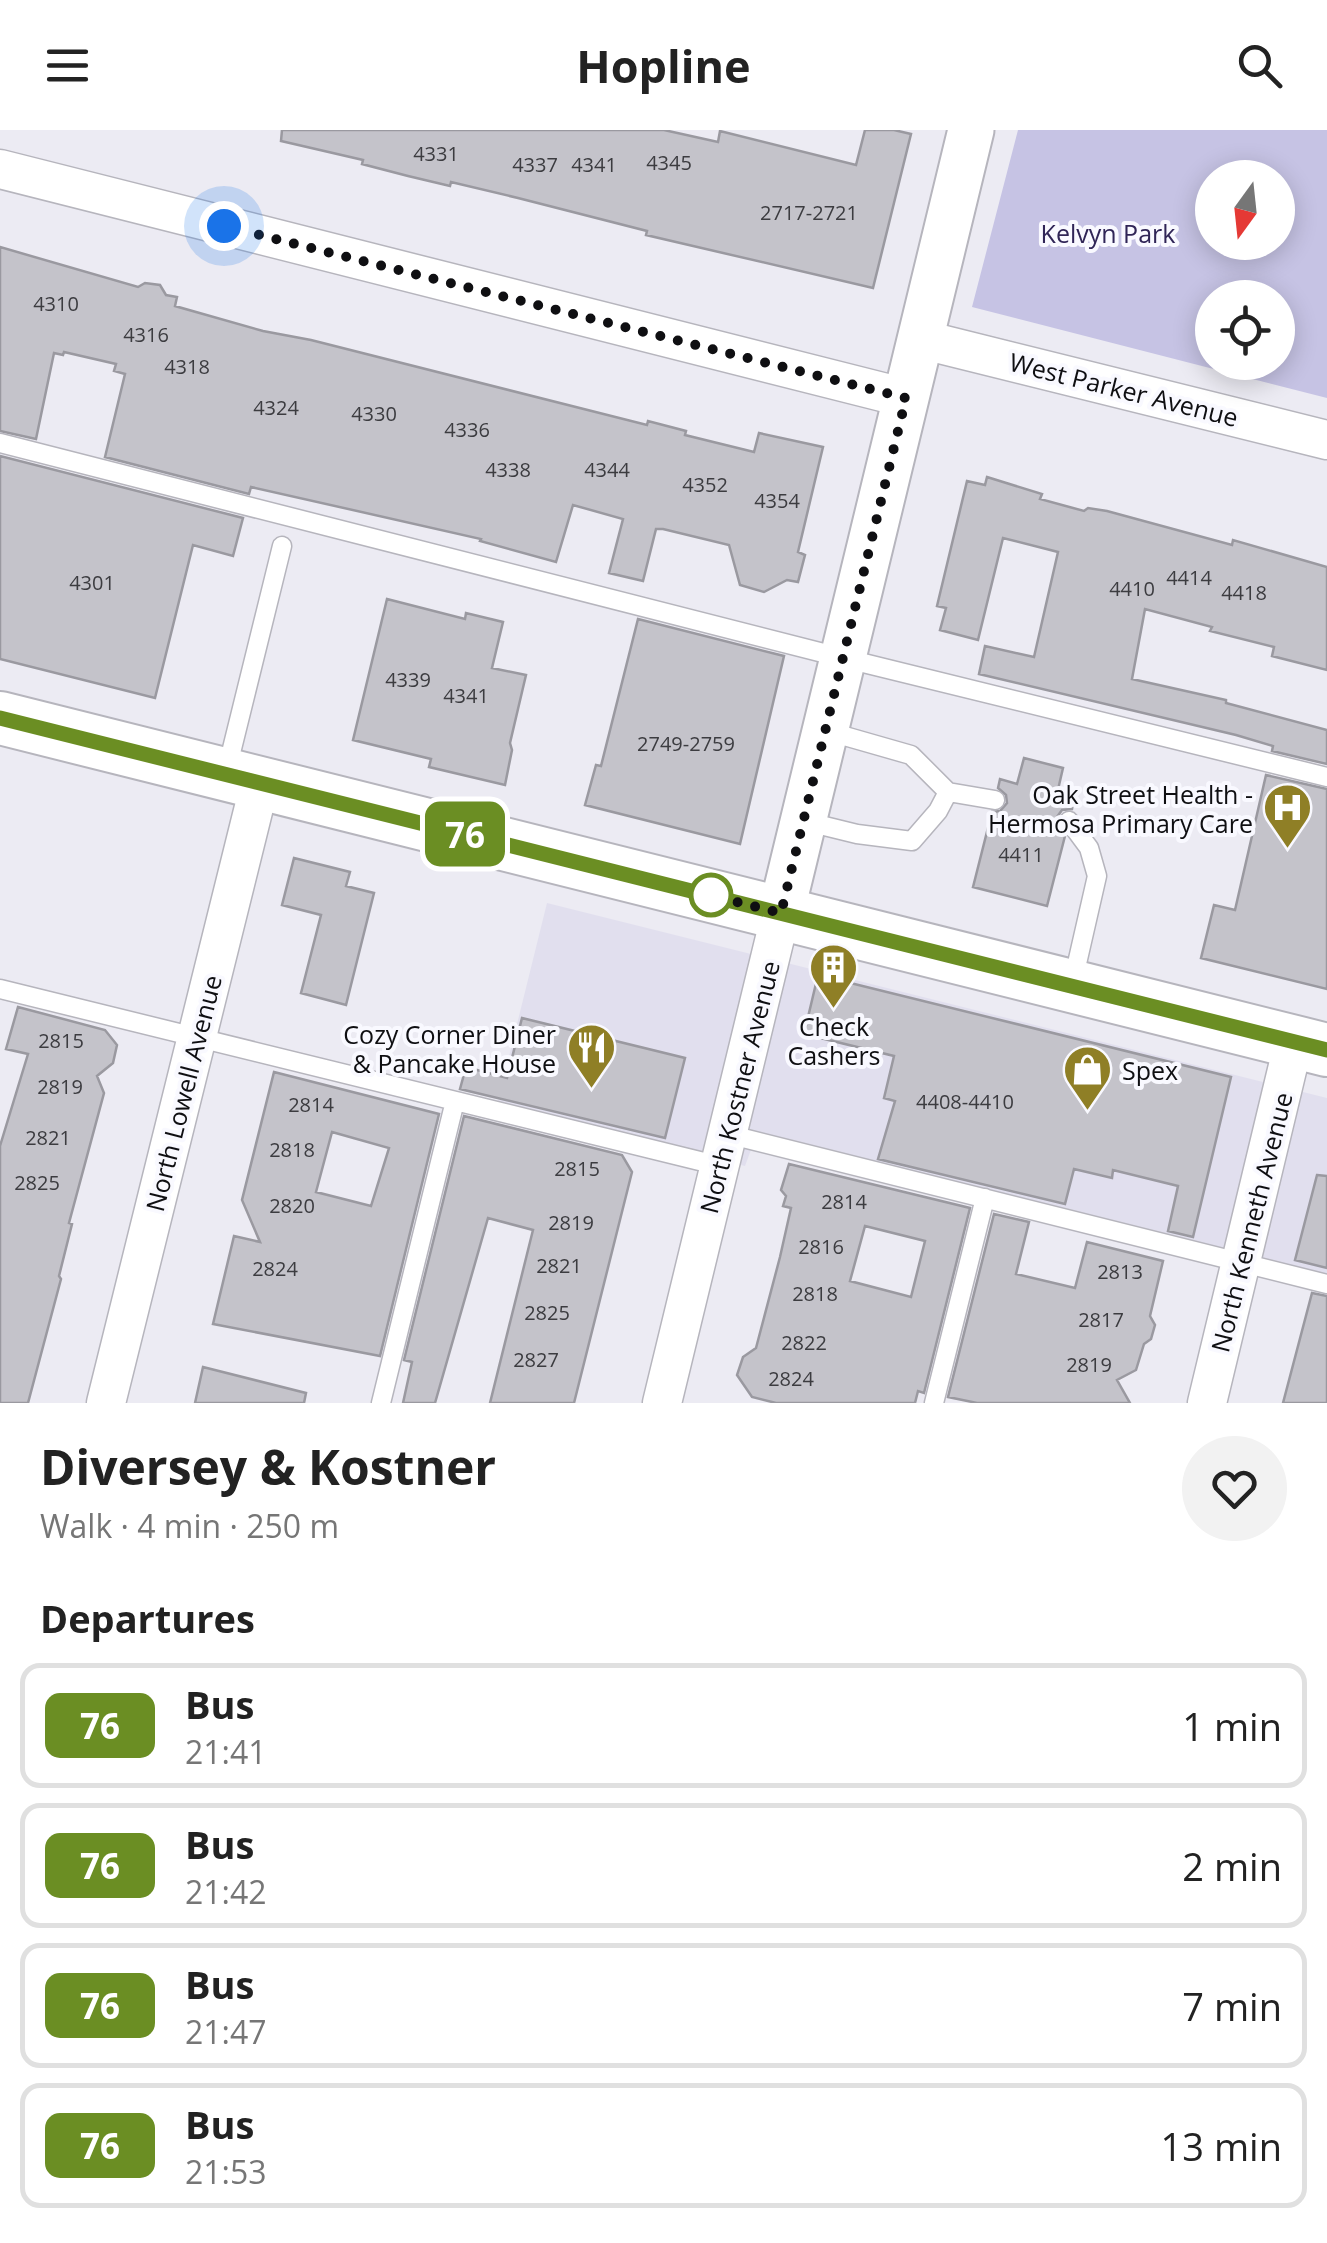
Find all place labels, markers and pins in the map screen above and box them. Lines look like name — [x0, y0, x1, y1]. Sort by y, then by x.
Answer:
place label: Oak Street Health - Hermosa Primary Care — [988, 777, 1253, 840]
hospital icon: Oak Street Health - Hermosa Primary Care — [1262, 782, 1314, 850]
unlabelled marker — [690, 874, 732, 916]
building icon: Check Cashers — [808, 942, 860, 1010]
place label: Check Cashers — [787, 1009, 881, 1072]
place label: Cozy Corner Diner & Pancake House — [343, 1017, 556, 1080]
restaurant icon: Cozy Corner Diner & Pancake House — [565, 1022, 617, 1090]
shop icon: Spex — [1061, 1044, 1113, 1112]
place label: Spex — [1122, 1053, 1178, 1087]

